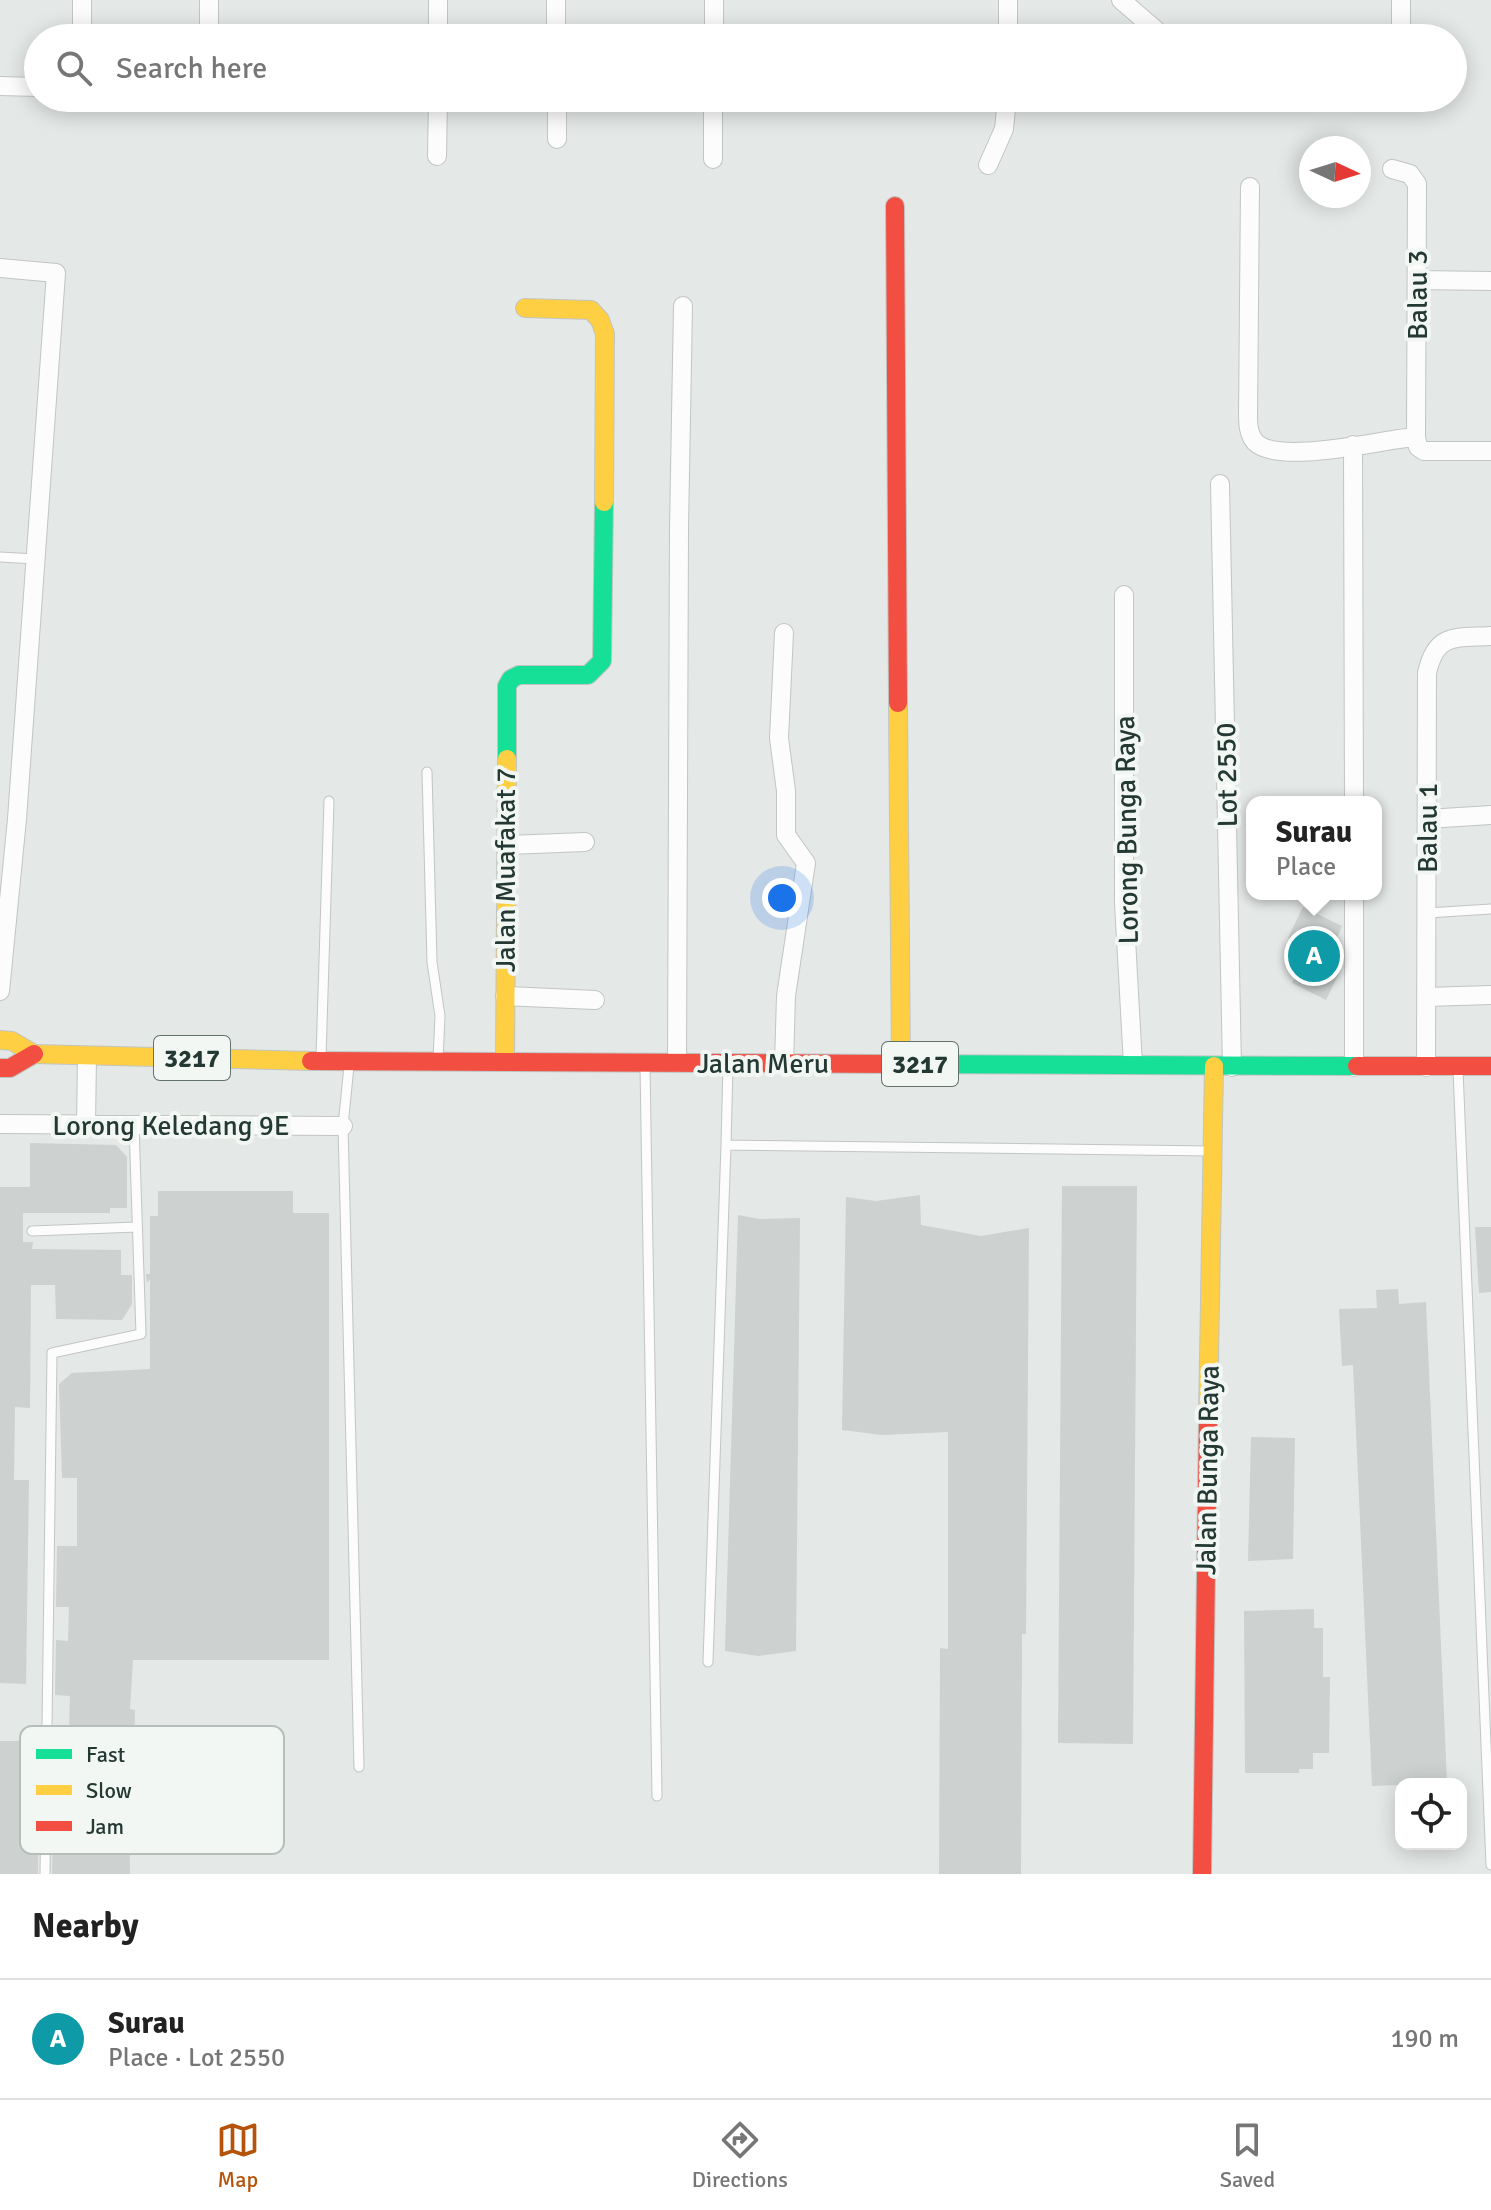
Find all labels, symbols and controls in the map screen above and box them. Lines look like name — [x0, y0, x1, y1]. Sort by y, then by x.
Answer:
search box — [24, 24, 1467, 112]
icon: search — [52, 46, 96, 90]
text: Search here — [116, 50, 267, 87]
north arrow — [1299, 136, 1371, 208]
street label: Balau 3 — [1401, 250, 1435, 340]
street label: Lorong Bunga Raya — [1108, 715, 1146, 945]
street label: Lot 2550 — [1209, 722, 1245, 828]
street label: Jalan Muafakat 7 — [489, 768, 523, 972]
street label: Balau 1 — [1411, 783, 1445, 873]
popup — [1246, 796, 1382, 900]
text: Surau — [1276, 814, 1352, 851]
text: Place — [1276, 851, 1336, 883]
your location — [762, 878, 802, 918]
pin: A — [1288, 926, 1340, 986]
road number: 3217 — [154, 1036, 230, 1080]
road number: 3217 — [882, 1042, 958, 1086]
street label: Jalan Meru — [697, 1047, 829, 1081]
street label: Lorong Keledang 9E — [52, 1109, 290, 1143]
street label: Jalan Bunga Raya — [1189, 1365, 1227, 1575]
legend — [20, 1726, 284, 1854]
text: Fast — [86, 1741, 126, 1768]
text: Slow — [86, 1777, 132, 1804]
map controls — [1395, 1778, 1467, 1850]
button: locate — [1395, 1778, 1467, 1850]
text: Jam — [86, 1813, 124, 1840]
text: Nearby — [32, 1905, 139, 1947]
text: Surau — [108, 2005, 185, 2042]
text: A — [50, 2023, 66, 2055]
text: 190 m — [1390, 2023, 1459, 2055]
text: Place · Lot 2550 — [108, 2042, 285, 2074]
tab: Map — [216, 2118, 260, 2193]
tab: Directions — [692, 2118, 788, 2193]
tab: Saved — [1220, 2118, 1275, 2193]

